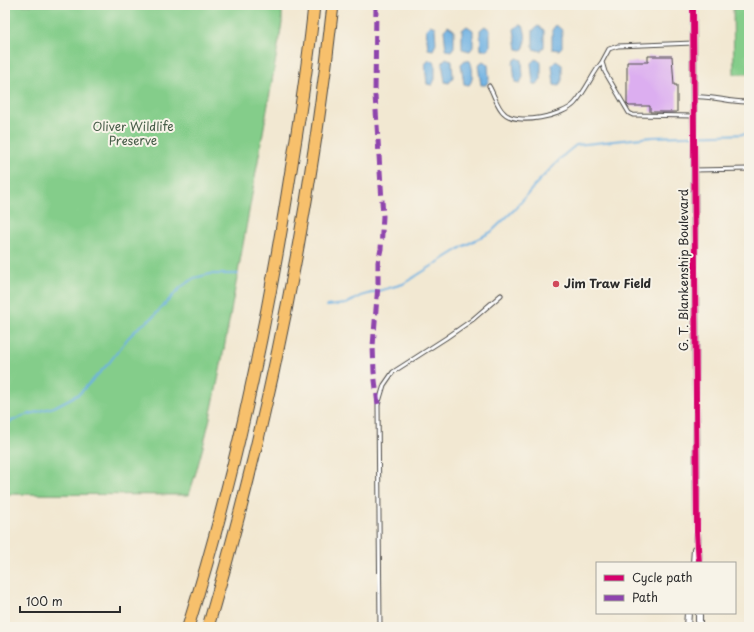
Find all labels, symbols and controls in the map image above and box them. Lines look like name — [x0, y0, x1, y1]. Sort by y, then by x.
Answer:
park label: Oliver Wildlife Preserve — [92, 117, 174, 149]
street label: G. T. Blankenship Boulevard — [674, 188, 692, 351]
place label: Jim Traw Field — [564, 274, 652, 292]
marker: Jim Traw Field — [551, 279, 561, 289]
legend — [596, 562, 736, 614]
text: Cycle path — [632, 568, 693, 586]
scale bar — [20, 588, 120, 614]
text: Path — [632, 588, 658, 606]
text: 100 m — [26, 592, 63, 610]

